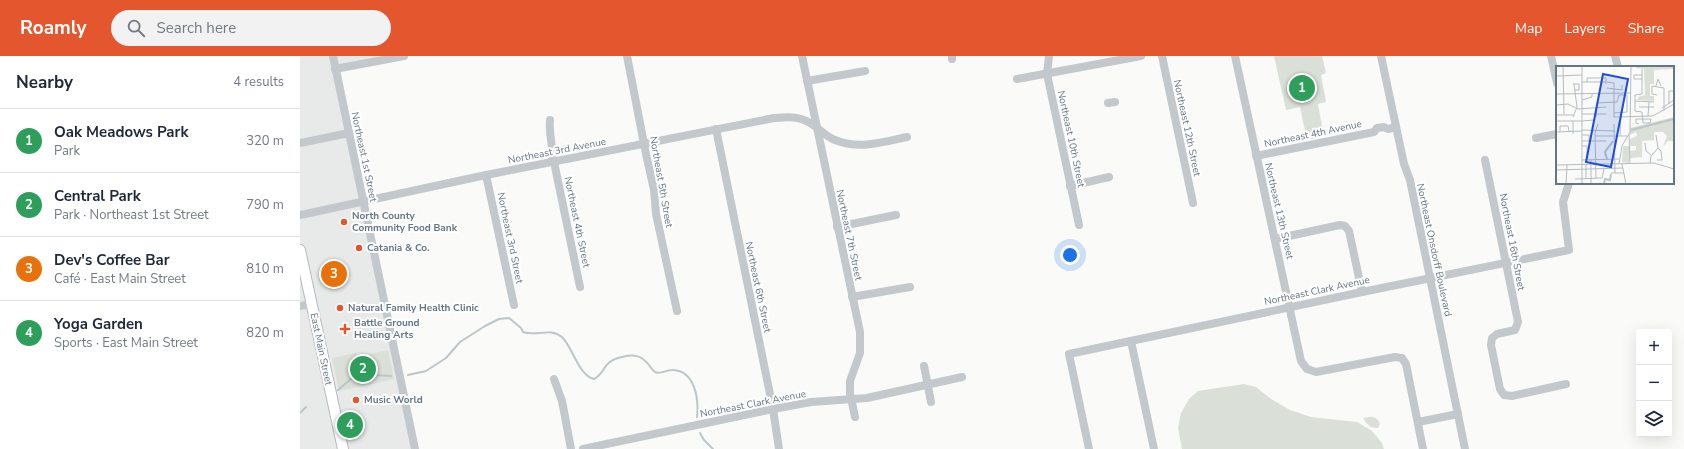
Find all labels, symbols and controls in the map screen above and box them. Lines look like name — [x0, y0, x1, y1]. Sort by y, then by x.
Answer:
search box — [111, 10, 391, 46]
text: Roamly — [20, 15, 87, 41]
icon: search — [125, 17, 147, 39]
text: Search here — [157, 18, 236, 38]
text: Map — [1515, 19, 1542, 38]
text: Layers — [1564, 19, 1606, 38]
text: Share — [1628, 19, 1664, 38]
inset map — [1556, 66, 1674, 184]
text: Nearby — [16, 71, 73, 94]
text: 4 results — [233, 73, 284, 91]
pin: 1 — [1289, 73, 1315, 103]
street label: Northeast 12th Street — [1170, 78, 1204, 178]
street label: Northeast 10th Street — [1054, 89, 1088, 189]
street label: Northeast 1st Street — [348, 111, 380, 204]
street label: Northeast 4th Avenue — [1263, 117, 1363, 151]
text: Oak Meadows Park — [54, 122, 189, 142]
text: 1 — [25, 132, 33, 150]
text: 320 m — [246, 132, 284, 150]
street label: Northeast 3rd Avenue — [507, 135, 607, 167]
street label: Northeast 5th Street — [646, 135, 676, 229]
text: Park — [54, 142, 80, 160]
street label: Northeast 13th Street — [1261, 161, 1297, 261]
street label: Northeast 4th Street — [561, 175, 594, 269]
street label: Northeast Onsdorff Boulevard — [1413, 182, 1455, 318]
text: Central Park — [54, 186, 141, 206]
street label: Northeast 7th Street — [833, 188, 866, 282]
street label: Northeast 3rd Street — [494, 191, 527, 285]
street label: Northeast 16th Street — [1496, 192, 1528, 292]
text: 2 — [25, 196, 33, 214]
text: 790 m — [246, 196, 284, 214]
text: Park · Northeast 1st Street — [54, 206, 209, 224]
place label: North County Community Food Bank — [352, 209, 458, 235]
marker: North County Community Food Bank — [339, 217, 349, 227]
street label: Northeast 6th Street — [742, 240, 775, 334]
place label: Catania & Co. — [367, 241, 429, 255]
marker: Catania & Co. — [354, 243, 364, 253]
your location — [1060, 245, 1080, 265]
text: Dev's Coffee Bar — [54, 250, 170, 270]
pin: 3 — [321, 259, 347, 289]
text: 3 — [25, 260, 33, 278]
text: 810 m — [246, 260, 284, 278]
text: Café · East Main Street — [54, 270, 186, 288]
street label: Northeast Clark Avenue — [1263, 273, 1371, 309]
place label: Natural Family Health Clinic — [348, 301, 479, 315]
marker: Natural Family Health Clinic — [335, 303, 345, 313]
street label: East Main Street — [307, 312, 336, 387]
text: Yoga Garden — [54, 314, 143, 334]
place label: Battle Ground Healing Arts — [354, 316, 420, 342]
marker: Battle Ground Healing Arts — [339, 323, 351, 335]
text: 4 — [25, 324, 33, 342]
text: 820 m — [246, 324, 284, 342]
map controls — [1636, 329, 1672, 437]
button: + — [1636, 329, 1672, 365]
text: Sports · East Main Street — [54, 334, 198, 352]
pin: 2 — [350, 354, 376, 384]
button: − — [1636, 365, 1672, 401]
street label: Northeast Clark Avenue — [699, 387, 807, 421]
place label: Music World — [364, 393, 423, 407]
marker: Music World — [351, 395, 361, 405]
button: layers — [1636, 401, 1672, 437]
pin: 4 — [337, 410, 363, 440]

